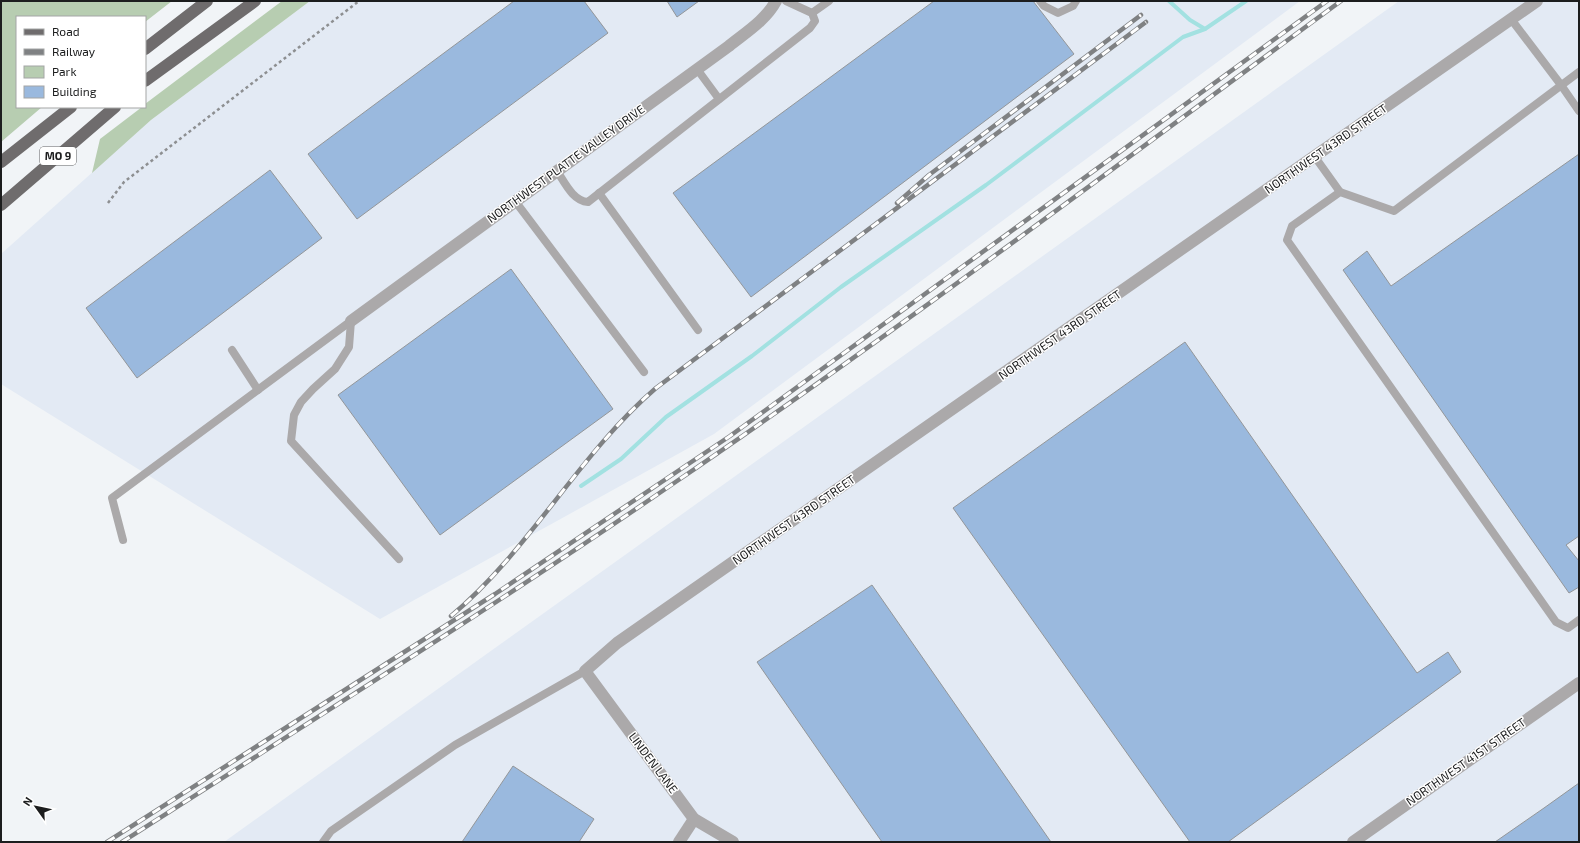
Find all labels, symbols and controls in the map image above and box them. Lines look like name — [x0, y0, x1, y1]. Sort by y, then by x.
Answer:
legend — [16, 16, 146, 108]
text: Road — [52, 24, 80, 38]
text: Railway — [52, 44, 96, 58]
text: Park — [52, 64, 77, 78]
text: Building — [52, 84, 97, 98]
street label: NORTHWEST 43RD STREET — [1261, 100, 1390, 196]
street label: NORTHWEST PLATTE VALLEY DRIVE — [484, 101, 647, 225]
road number: MO 9 — [40, 147, 76, 165]
street label: NORTHWEST 43RD STREET — [995, 286, 1124, 382]
street label: NORTHWEST 43RD STREET — [729, 471, 858, 567]
street label: NORTHWEST 41ST STREET — [1403, 714, 1528, 808]
street label: LINDEN LANE — [626, 729, 681, 796]
north arrow — [16, 787, 56, 827]
text: N — [20, 794, 35, 808]

